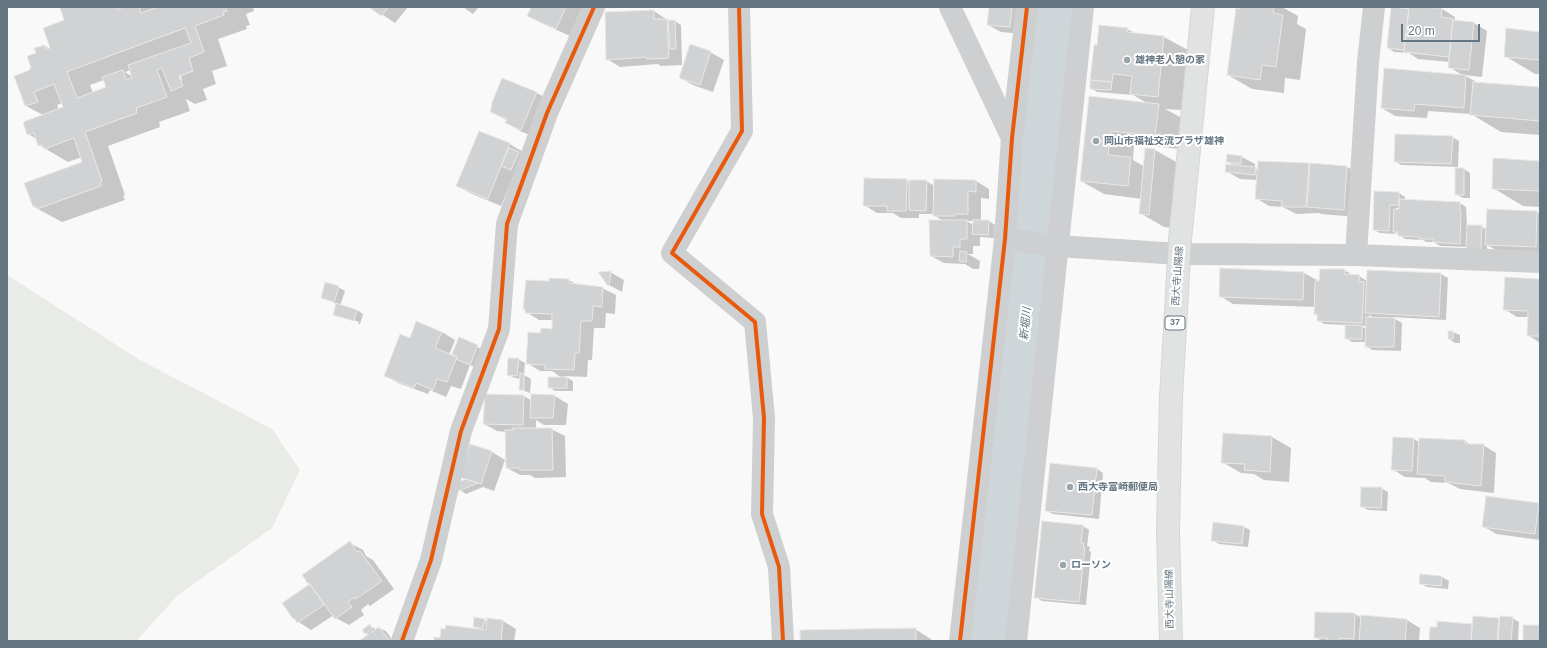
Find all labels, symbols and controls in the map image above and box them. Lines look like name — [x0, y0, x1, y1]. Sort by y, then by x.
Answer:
scale bar — [1403, 16, 1482, 42]
text: 20 m — [1408, 24, 1435, 38]
place label: 雄神老人憩の家 — [1135, 54, 1205, 66]
marker: 雄神老人憩の家 — [1122, 55, 1132, 65]
place label: 岡山市福祉交流プラザ雄神 — [1104, 135, 1224, 147]
marker: 岡山市福祉交流プラザ雄神 — [1091, 136, 1101, 146]
street label: 西大寺山陽線 — [1170, 246, 1186, 306]
water label: 新堀川 — [1018, 307, 1034, 341]
road number: 37 — [1165, 316, 1185, 330]
place label: 西大寺富崎郵便局 — [1078, 481, 1158, 493]
marker: 西大寺富崎郵便局 — [1065, 482, 1075, 492]
place label: ローソン — [1071, 559, 1111, 571]
marker: ローソン — [1058, 560, 1068, 570]
street label: 西大寺山陽線 — [1163, 569, 1177, 629]

